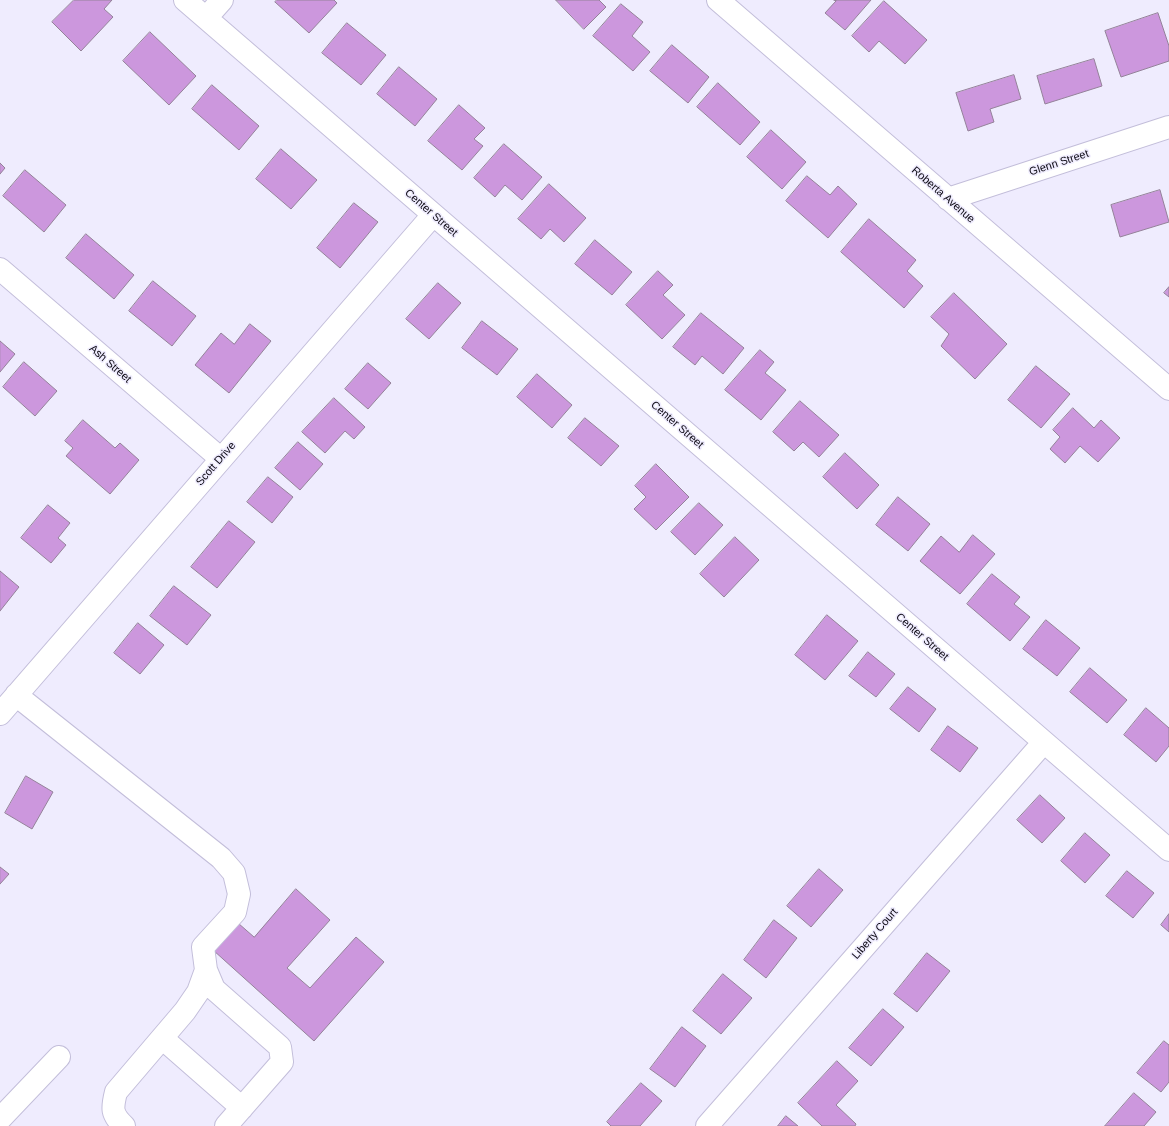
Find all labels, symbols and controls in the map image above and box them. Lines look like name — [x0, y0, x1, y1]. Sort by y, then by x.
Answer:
street label: Glenn Street — [1028, 147, 1090, 179]
street label: Roberta Avenue — [909, 164, 977, 226]
street label: Center Street — [402, 187, 460, 239]
street label: Ash Street — [86, 342, 134, 386]
street label: Center Street — [648, 399, 706, 451]
street label: Scott Drive — [193, 439, 239, 489]
street label: Center Street — [893, 611, 951, 663]
street label: Liberty Court — [849, 906, 901, 962]

